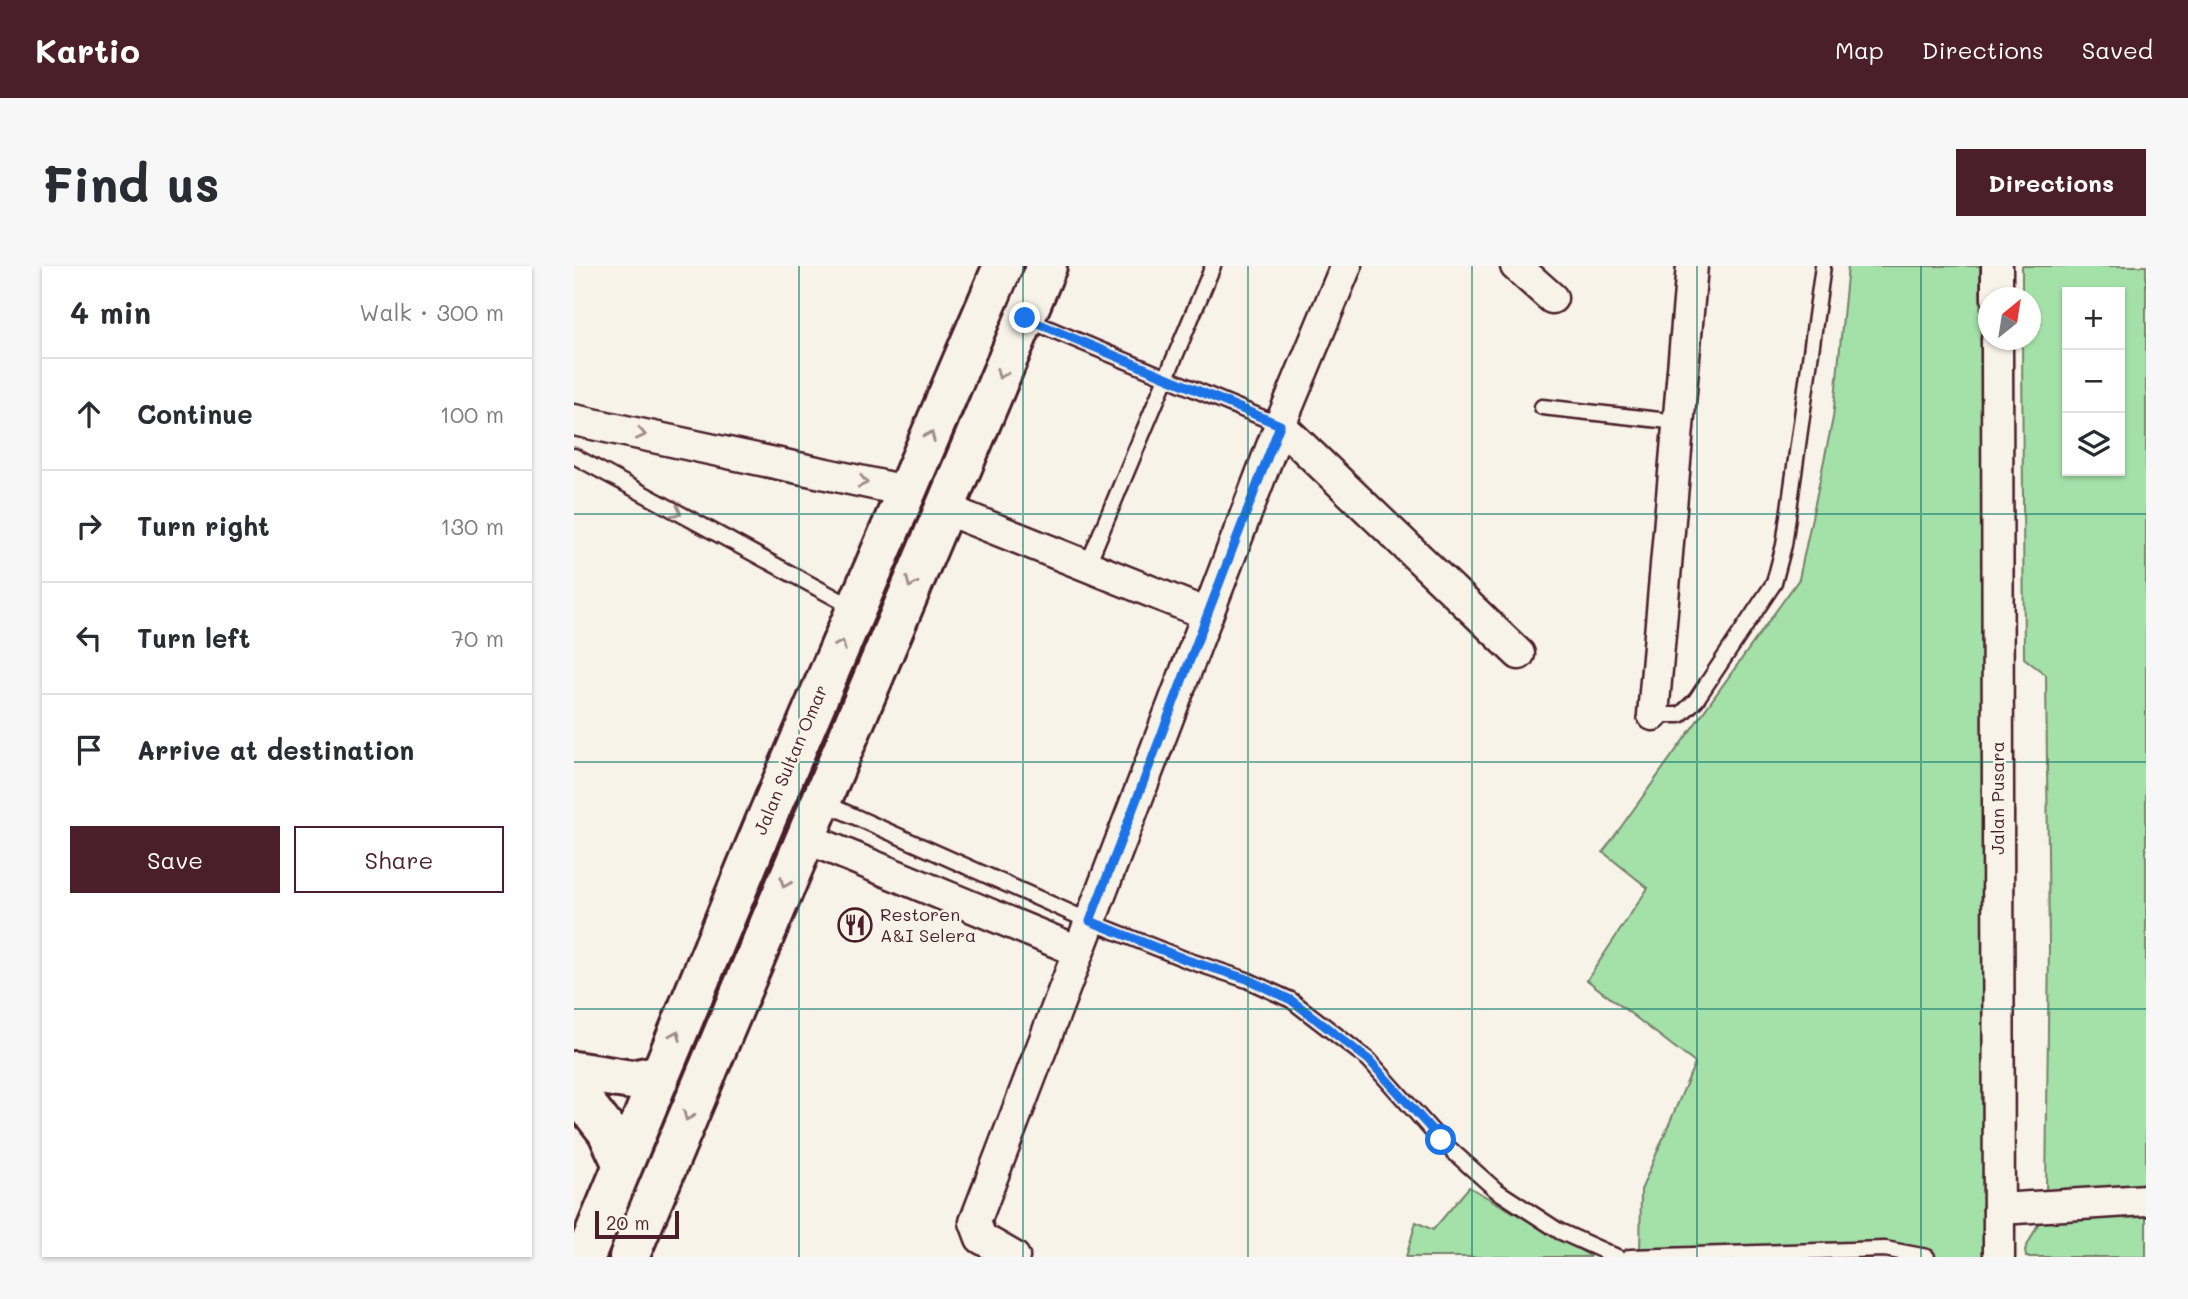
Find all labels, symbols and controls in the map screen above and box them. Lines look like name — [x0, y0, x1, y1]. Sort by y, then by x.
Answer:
text: Kartio — [35, 28, 140, 71]
text: Map — [1835, 34, 1884, 65]
text: Directions — [1922, 34, 2044, 65]
text: Saved — [2082, 34, 2153, 65]
button: Directions — [1956, 149, 2146, 216]
text: Find us — [42, 151, 220, 214]
north arrow — [1978, 287, 2041, 350]
map controls — [2062, 287, 2125, 476]
button: + — [2062, 287, 2125, 350]
text: 4 min — [70, 292, 151, 332]
text: Walk · 300 m — [359, 297, 504, 327]
route end — [1009, 302, 1040, 333]
button: − — [2062, 350, 2125, 413]
one-way arrow — [995, 367, 1009, 379]
icon: ahead — [70, 395, 108, 433]
text: Continue — [137, 397, 253, 431]
text: 100 m — [440, 399, 504, 429]
button: layers — [2062, 413, 2125, 476]
one-way arrow — [635, 425, 647, 440]
one-way arrow — [922, 431, 936, 443]
one-way arrow — [857, 473, 869, 488]
one-way arrow — [670, 504, 682, 517]
icon: right — [70, 507, 108, 545]
text: Turn right — [137, 509, 270, 543]
text: 130 m — [440, 511, 504, 541]
one-way arrow — [906, 576, 920, 588]
icon: left — [70, 619, 108, 657]
text: Turn left — [137, 621, 250, 655]
text: 70 m — [451, 623, 504, 653]
one-way arrow — [832, 640, 846, 652]
street label: Jalan Sultan Omar — [748, 681, 833, 838]
icon: arrive — [70, 731, 108, 769]
text: Arrive at destination — [137, 733, 414, 767]
street label: Jalan Pusara — [1985, 741, 2009, 855]
button: Save — [70, 826, 280, 893]
button: Share — [294, 826, 504, 893]
one-way arrow — [780, 876, 794, 888]
place label: Restoren A&I Selera — [880, 902, 976, 947]
restaurant icon: Restoren A&I Selera — [836, 906, 874, 944]
one-way arrow — [668, 1030, 682, 1042]
one-way arrow — [683, 1109, 697, 1121]
route start — [1425, 1124, 1456, 1155]
scale bar — [595, 1208, 679, 1240]
text: 20 m — [606, 1210, 650, 1235]

